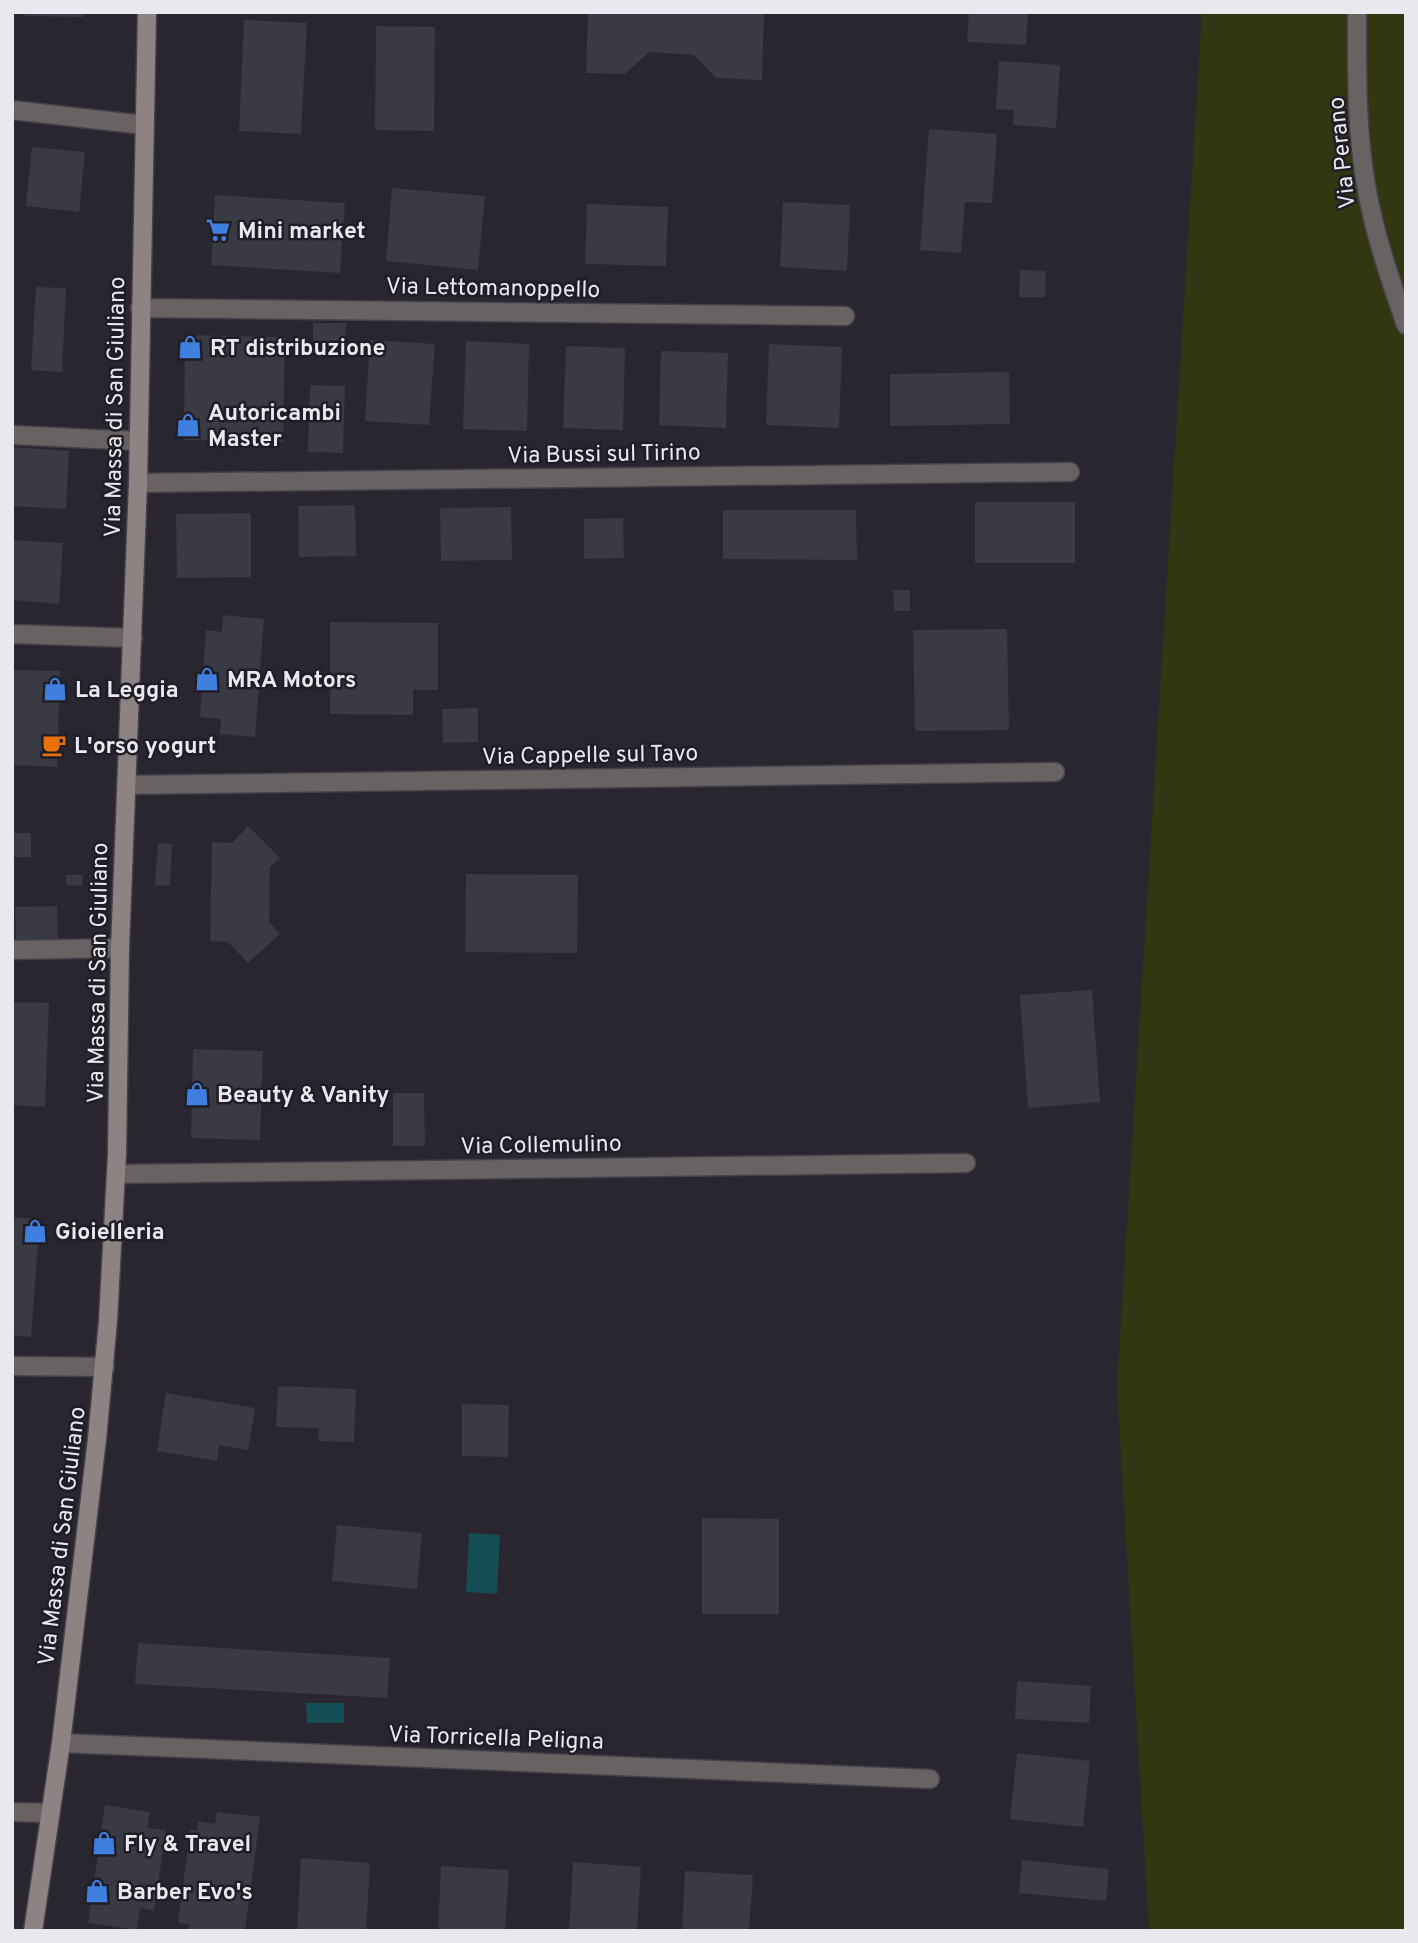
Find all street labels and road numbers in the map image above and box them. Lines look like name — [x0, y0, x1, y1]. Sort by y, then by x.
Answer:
street label: Via Perano — [1323, 95, 1364, 210]
street label: Via Lettomanoppello — [386, 273, 600, 306]
street label: Via Massa di San Giuliano — [100, 276, 133, 538]
street label: Via Bussi sul Tirino — [507, 439, 701, 472]
street label: Via Cappelle sul Tavo — [482, 740, 699, 773]
street label: Via Massa di San Giuliano — [83, 842, 116, 1104]
street label: Via Collemulino — [460, 1131, 622, 1162]
street label: Via Massa di San Giuliano — [33, 1405, 94, 1667]
street label: Via Torricella Peligna — [388, 1721, 604, 1758]

